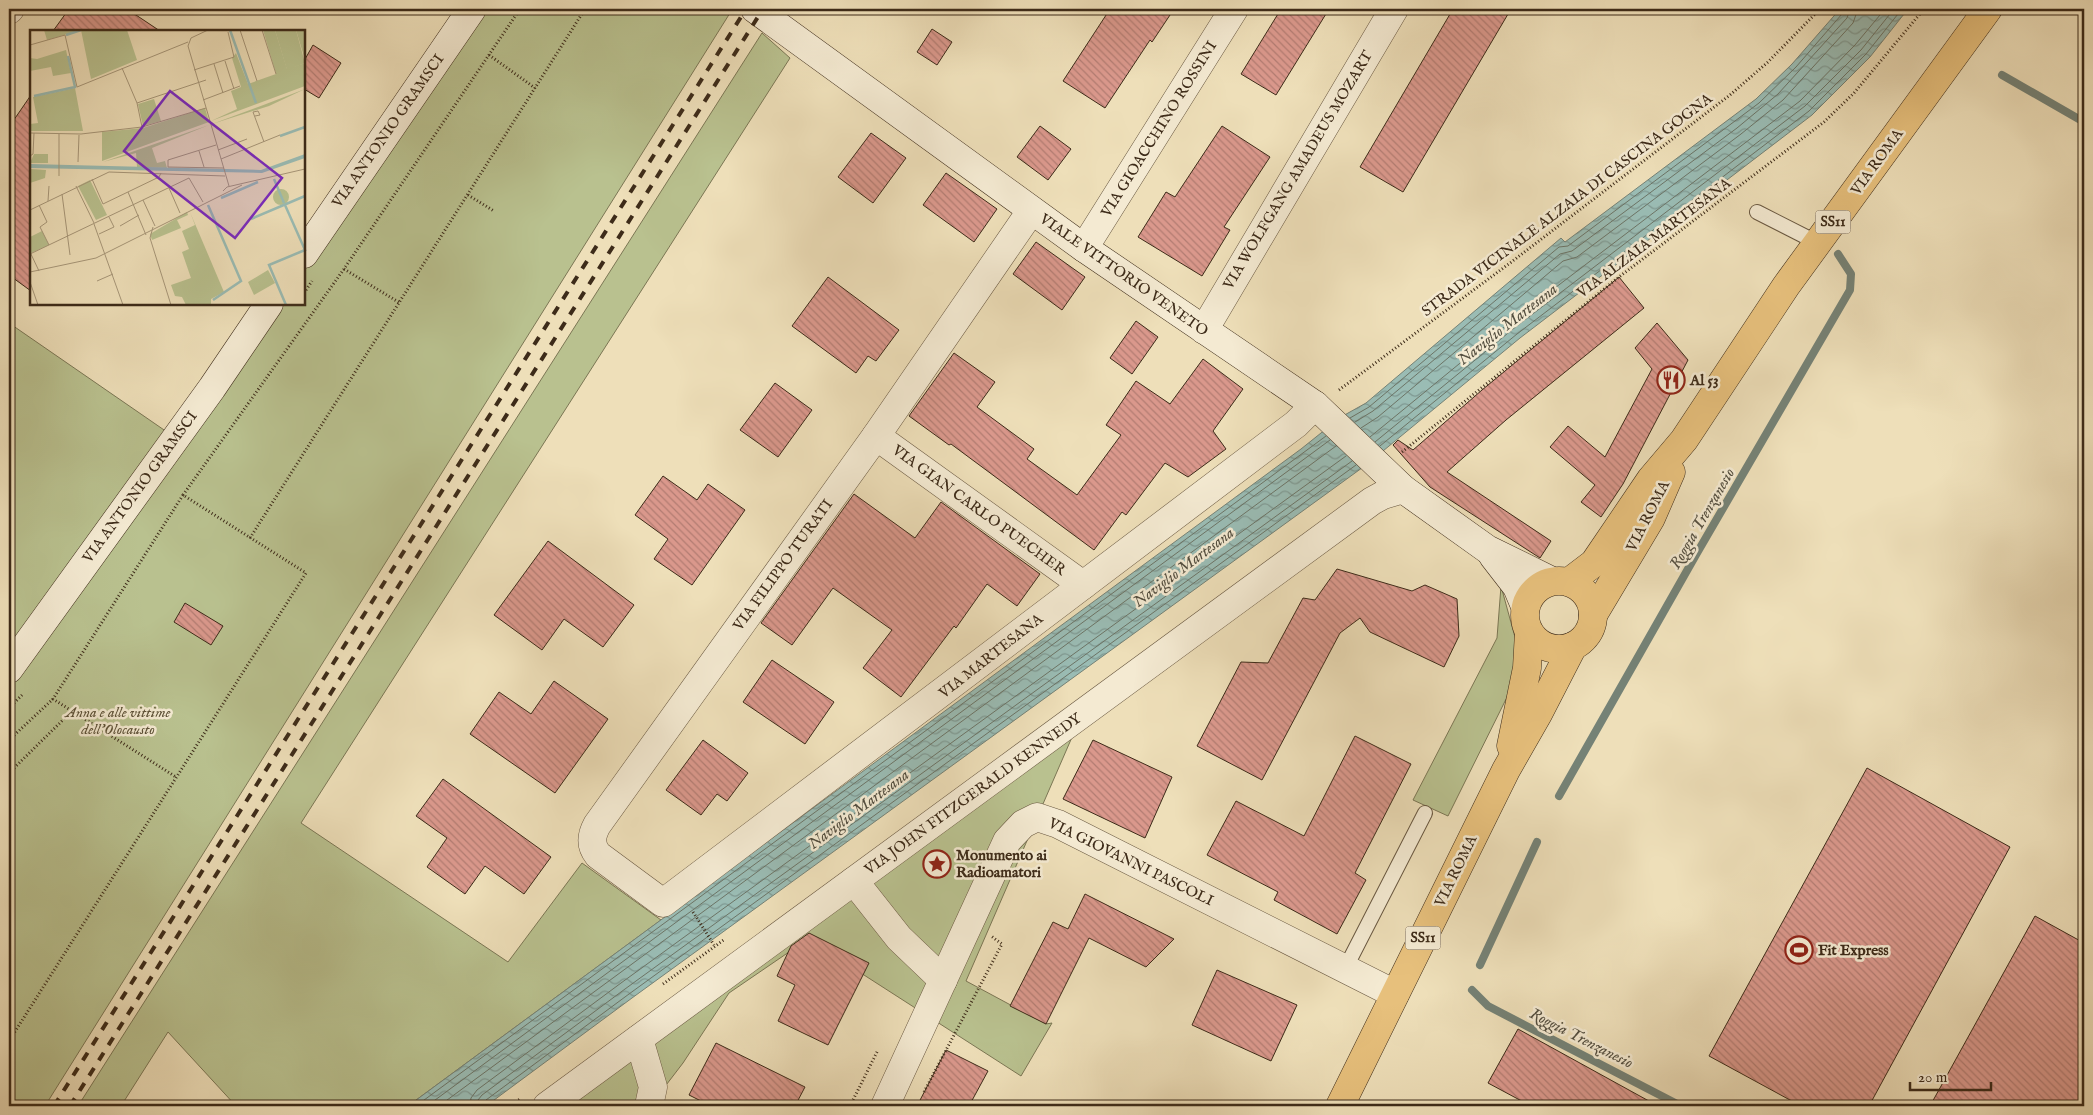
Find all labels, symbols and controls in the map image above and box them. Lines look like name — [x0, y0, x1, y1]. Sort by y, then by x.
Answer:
inset map — [30, 30, 305, 305]
street label: VIA GIOACCHINO ROSSINI — [1096, 37, 1221, 221]
street label: VIA WOLFGANG AMADEUS MOZART — [1218, 47, 1377, 294]
street label: VIA ANTONIO GRAMSCI — [327, 50, 449, 212]
street label: STRADA VICINALE ALZAIA DI CASCINA GOGNA — [1418, 89, 1717, 321]
street label: VIA ROMA — [1846, 124, 1908, 200]
street label: VIA ALZAIA MARTESANA — [1572, 173, 1736, 303]
street label: VIALE VITTORIO VENETO — [1035, 209, 1212, 341]
road number: SS11 — [1816, 210, 1850, 233]
water label: Naviglio Martesana — [1454, 280, 1562, 370]
restaurant icon: Al 53 — [1656, 365, 1686, 395]
place label: Al 53 — [1689, 371, 1719, 390]
street label: VIA ANTONIO GRAMSCI — [78, 407, 202, 567]
street label: VIA GIAN CARLO PUECHER — [888, 440, 1070, 580]
water label: Roggia Trenzanesio — [1666, 465, 1740, 573]
street label: VIA ROMA — [1622, 476, 1674, 556]
street label: VIA FILIPPO TURATI — [728, 495, 837, 635]
water label: Naviglio Martesana — [1130, 524, 1238, 612]
street label: VIA MARTESANA — [934, 609, 1048, 703]
park label: Anna e alle vittime dell’Olocausto — [64, 703, 170, 739]
street label: VIA JOHN FITZGERALD KENNEDY — [860, 708, 1086, 880]
water label: Naviglio Martesana — [805, 766, 913, 854]
street label: VIA GIOVANNI PASCOLI — [1044, 813, 1217, 911]
street label: VIA ROMA — [1430, 831, 1482, 911]
place label: Monumento ai Radioamatori — [956, 846, 1047, 882]
place icon: Monumento ai Radioamatori — [922, 849, 952, 879]
road number: SS11 — [1406, 926, 1440, 950]
sports icon: Fit Express — [1784, 935, 1814, 965]
place label: Fit Express — [1818, 941, 1889, 960]
water label: Roggia Trenzanesio — [1526, 1004, 1636, 1074]
scale bar — [1910, 1060, 1992, 1092]
text: 20 m — [1918, 1068, 1948, 1087]

